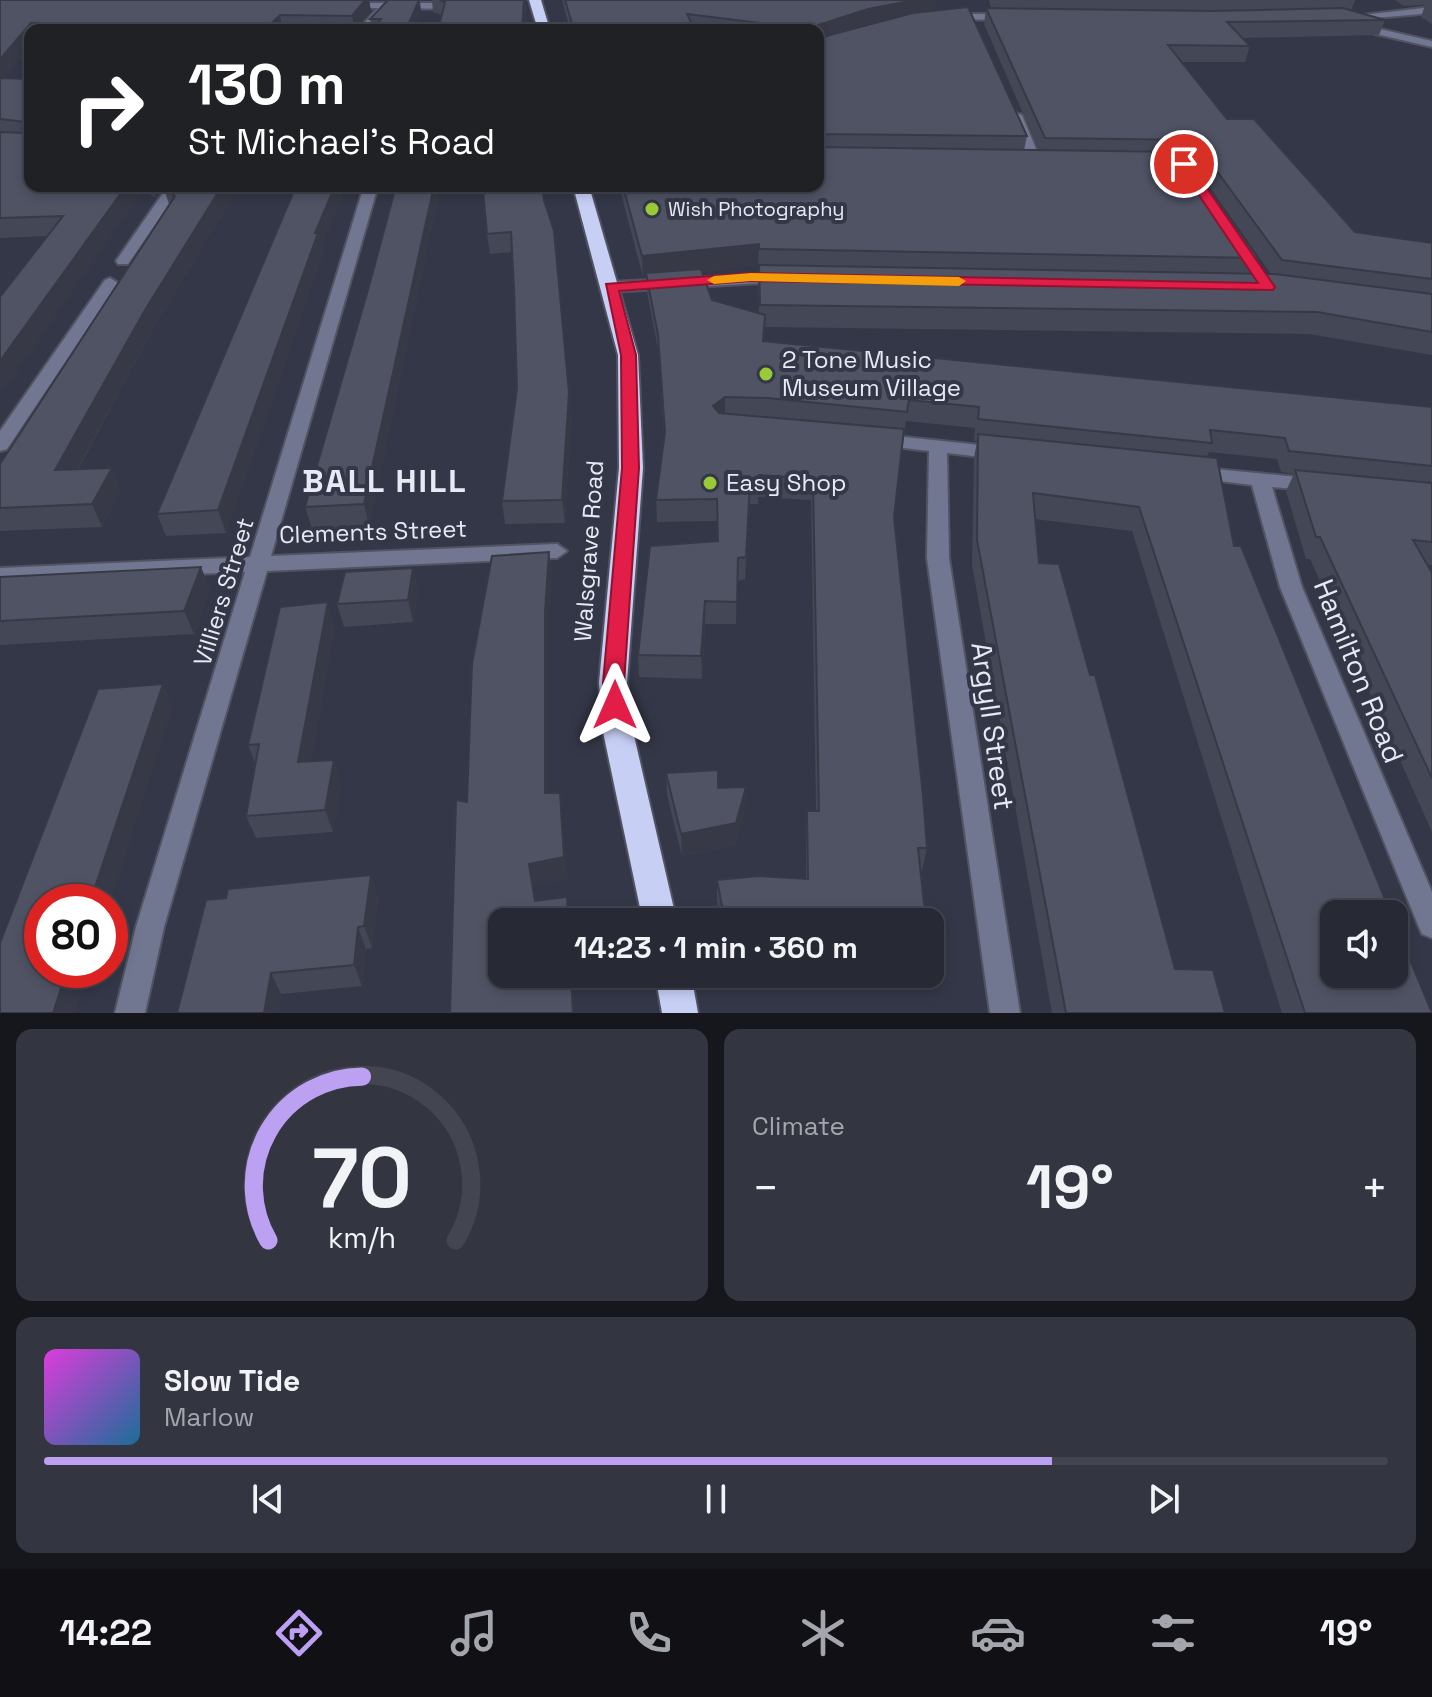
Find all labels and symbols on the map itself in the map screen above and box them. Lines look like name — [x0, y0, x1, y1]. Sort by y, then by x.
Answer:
pin — [1150, 130, 1218, 198]
place label: Wish Photography — [668, 196, 845, 222]
marker: Wish Photography — [643, 200, 661, 218]
place label: 2 Tone Music Museum Village — [782, 344, 961, 403]
marker: 2 Tone Music Museum Village — [757, 365, 775, 383]
street label: Walsgrave Road — [567, 459, 610, 643]
district label: BALL HILL — [302, 461, 468, 501]
place label: Easy Shop — [726, 467, 846, 498]
marker: Easy Shop — [701, 474, 719, 492]
street label: Clements Street — [279, 513, 467, 550]
street label: Villiers Street — [186, 514, 261, 670]
street label: Hamilton Road — [1306, 574, 1412, 768]
street label: Argyll Street — [963, 640, 1023, 812]
position arrow — [573, 663, 657, 747]
speed limit sign: 80 — [24, 884, 128, 988]

